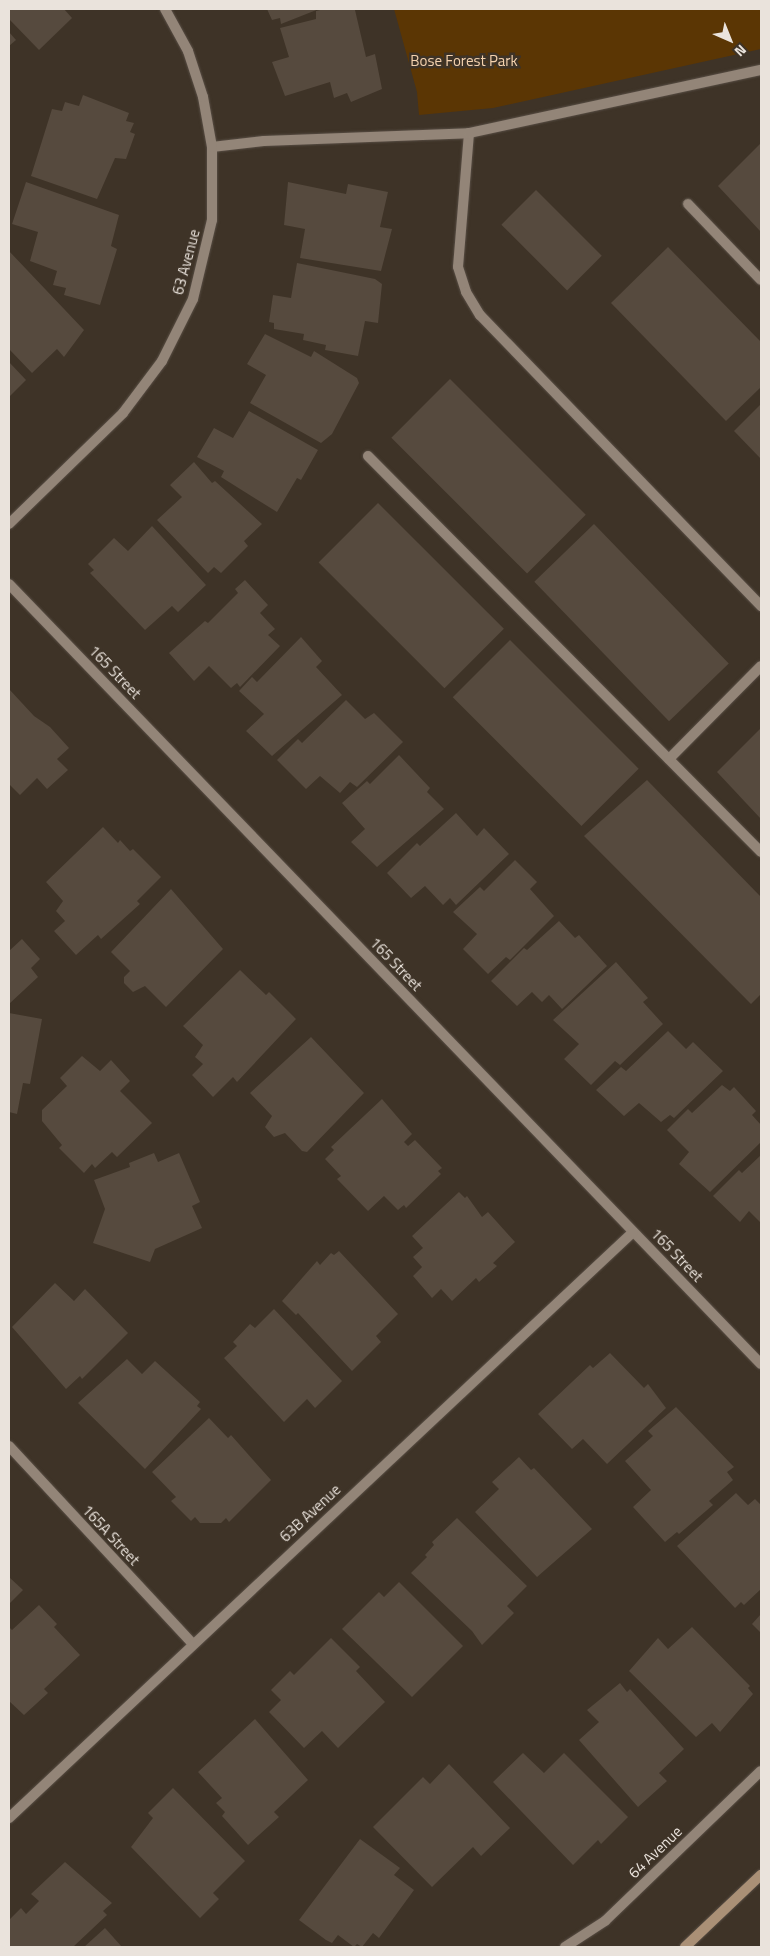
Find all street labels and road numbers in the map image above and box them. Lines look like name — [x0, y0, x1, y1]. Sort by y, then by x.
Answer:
street label: 63 Avenue — [169, 227, 203, 297]
street label: 165 Street — [85, 642, 145, 702]
street label: 165 Street — [366, 934, 426, 994]
street label: 165 Street — [647, 1225, 707, 1285]
street label: 63B Avenue — [276, 1480, 344, 1546]
street label: 165A Street — [78, 1501, 144, 1569]
street label: 64 Avenue — [625, 1822, 685, 1882]

